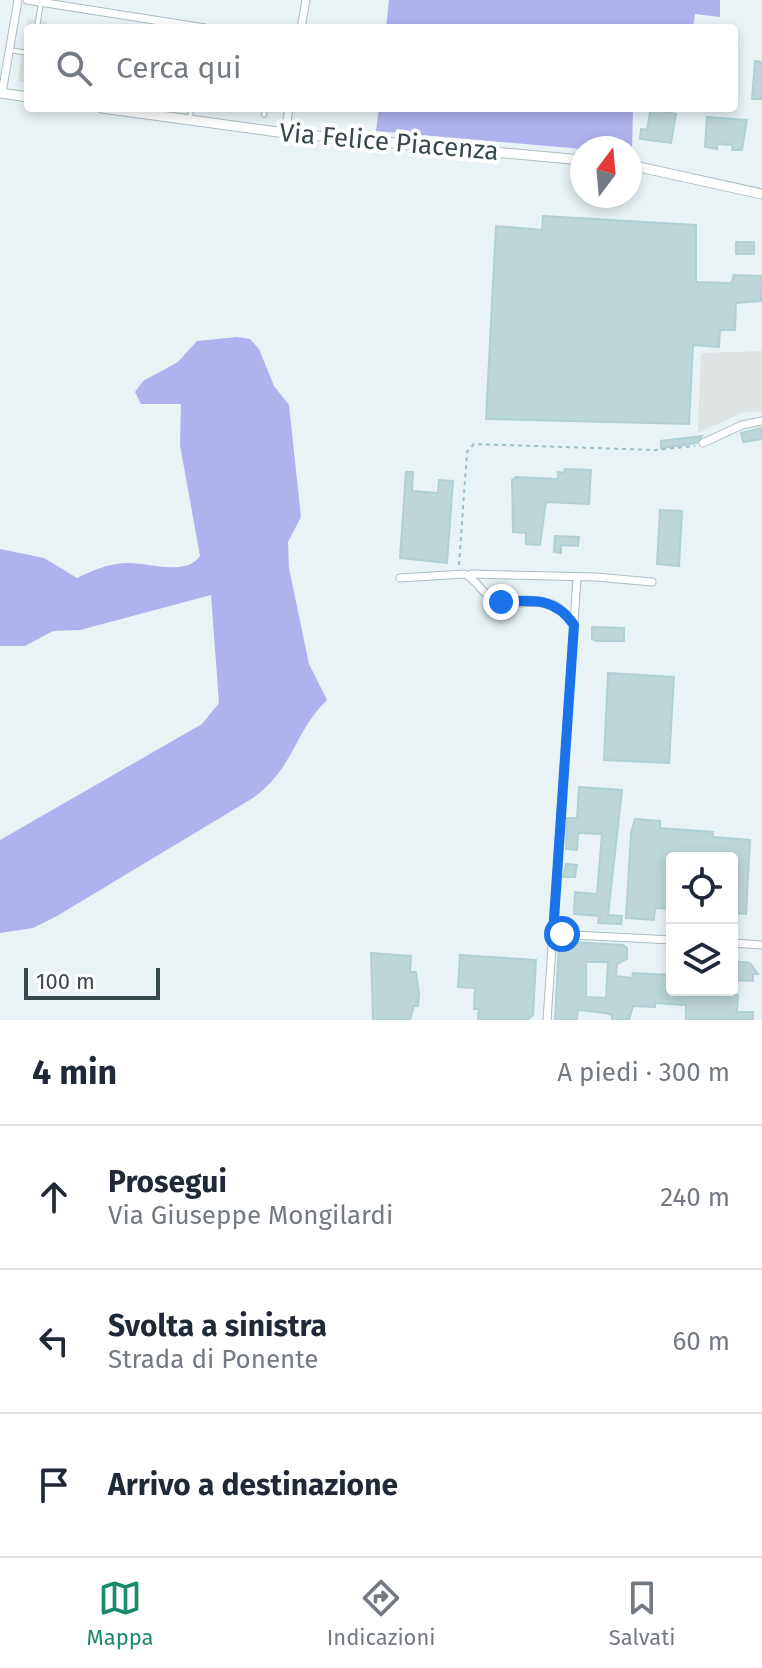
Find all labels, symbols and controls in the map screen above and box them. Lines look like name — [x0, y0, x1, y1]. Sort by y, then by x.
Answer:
search box — [24, 24, 738, 112]
icon: search — [52, 46, 96, 90]
text: Cerca qui — [116, 50, 241, 86]
street label: Via Felice Piacenza — [278, 117, 500, 167]
north arrow — [570, 136, 642, 208]
route end — [483, 584, 519, 620]
map controls — [666, 852, 738, 996]
button: locate — [666, 852, 738, 924]
route start — [544, 916, 580, 952]
button: layers — [666, 924, 738, 996]
scale bar — [24, 964, 160, 1000]
text: 100 m — [36, 968, 95, 995]
text: 4 min — [32, 1052, 117, 1093]
text: A piedi · 300 m — [557, 1057, 730, 1088]
text: Prosegui — [108, 1164, 227, 1200]
icon: ahead — [32, 1175, 76, 1219]
text: 240 m — [660, 1182, 730, 1213]
text: Via Giuseppe Mongilardi — [108, 1200, 393, 1231]
text: Svolta a sinistra — [108, 1308, 327, 1344]
icon: left — [32, 1319, 76, 1363]
text: 60 m — [672, 1326, 730, 1357]
text: Strada di Ponente — [108, 1344, 319, 1375]
icon: arrive — [32, 1463, 76, 1507]
text: Arrivo a destinazione — [108, 1467, 398, 1503]
tab: Mappa — [87, 1576, 154, 1651]
tab: Indicazioni — [327, 1576, 436, 1651]
tab: Salvati — [609, 1576, 675, 1651]

